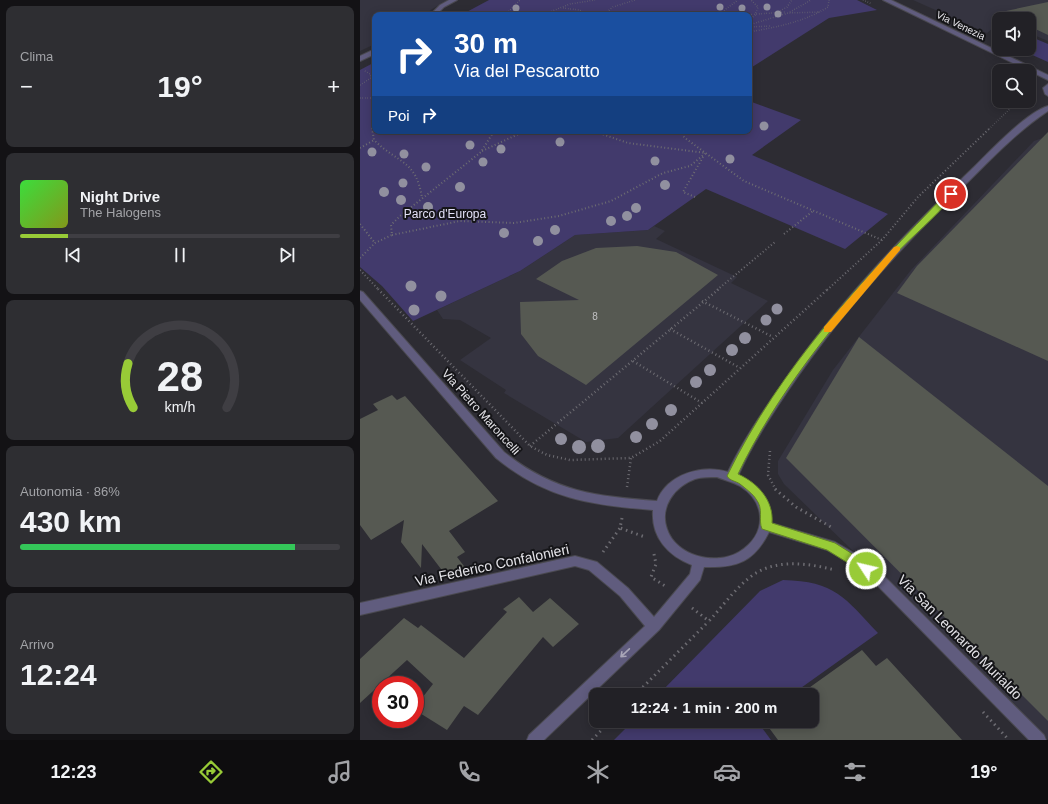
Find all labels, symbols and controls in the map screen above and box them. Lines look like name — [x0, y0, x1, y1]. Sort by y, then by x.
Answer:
street label: Via Venezia — [935, 9, 987, 42]
map controls — [992, 12, 1036, 108]
button: sound — [992, 12, 1036, 56]
icon: right — [388, 28, 440, 80]
text: 30 m — [454, 28, 518, 59]
text: Clima — [20, 49, 53, 64]
text: Via del Pescarotto — [454, 61, 600, 81]
button: search — [992, 64, 1036, 108]
text: 19° — [157, 70, 203, 103]
text: − — [20, 74, 33, 99]
text: + — [327, 74, 340, 99]
icon: right — [418, 104, 440, 126]
text: Poi — [388, 107, 410, 124]
pin — [934, 177, 968, 211]
icon: arrive — [940, 183, 962, 205]
text: Night Drive — [80, 188, 160, 205]
text: The Halogens — [80, 205, 161, 220]
park label: Parco d'Europa — [404, 207, 486, 221]
icon: previous — [62, 244, 84, 266]
icon: pause — [169, 244, 191, 266]
icon: next — [276, 244, 298, 266]
house number: 8 — [592, 311, 598, 322]
text: 28 — [157, 353, 203, 400]
street label: Via Pietro Maroncelli — [439, 367, 523, 457]
text: km/h — [165, 399, 196, 415]
text: Autonomia · 86% — [20, 484, 120, 499]
text: 430 km — [20, 505, 122, 538]
street label: Via Federico Confalonieri — [414, 541, 570, 589]
position arrow — [845, 548, 887, 590]
street label: Via San Leonardo Murialdo — [894, 571, 1026, 703]
text: Arrivo — [20, 637, 54, 652]
one-way arrow — [620, 649, 631, 658]
text: 12:24 — [20, 658, 97, 691]
speed limit sign: 30 — [372, 676, 424, 728]
text: 12:24 · 1 min · 200 m — [631, 699, 777, 716]
icon: directions — [197, 758, 225, 786]
icon: music — [326, 758, 354, 786]
icon: phone — [455, 758, 483, 786]
icon: climate — [584, 758, 612, 786]
icon: car — [713, 758, 741, 786]
icon: filters — [841, 758, 869, 786]
text: 12:23 — [50, 762, 96, 782]
text: 19° — [970, 762, 997, 782]

